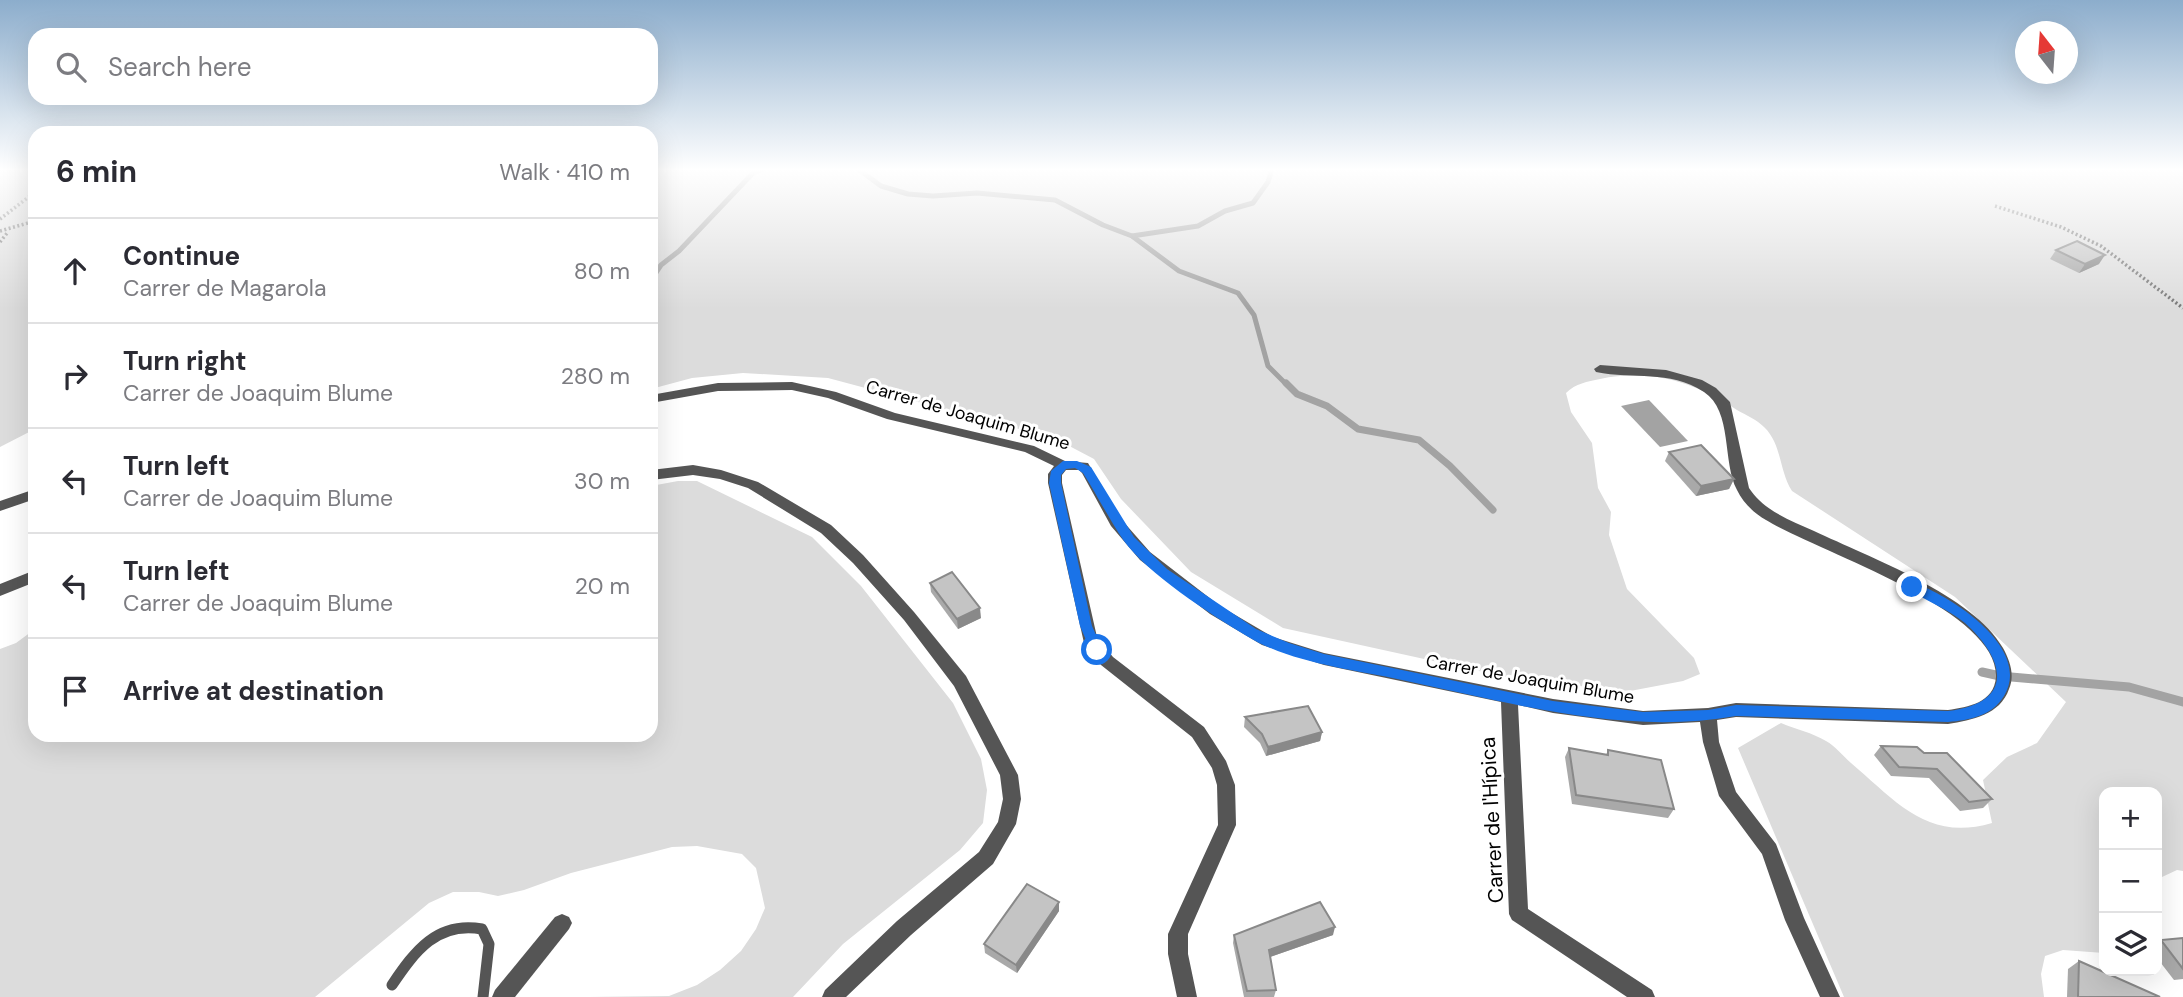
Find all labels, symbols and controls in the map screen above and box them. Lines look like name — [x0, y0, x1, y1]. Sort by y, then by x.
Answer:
north arrow — [2015, 21, 2078, 84]
search box — [28, 28, 658, 105]
icon: search — [52, 48, 90, 86]
text: Search here — [108, 50, 251, 84]
text: 6 min — [56, 152, 137, 191]
text: Walk · 410 m — [499, 157, 630, 187]
text: Continue — [123, 239, 240, 273]
icon: ahead — [56, 252, 94, 290]
text: 80 m — [574, 256, 630, 286]
text: Carrer de Magarola — [123, 273, 326, 303]
text: Turn right — [123, 344, 247, 378]
icon: right — [56, 357, 94, 395]
text: 280 m — [561, 361, 630, 391]
street label: Carrer de Joaquim Blume — [863, 374, 1073, 456]
text: Carrer de Joaquim Blume — [123, 378, 393, 408]
text: Turn left — [123, 449, 230, 483]
icon: left — [56, 462, 94, 500]
text: 30 m — [574, 466, 630, 496]
text: Carrer de Joaquim Blume — [123, 483, 393, 513]
text: Turn left — [123, 554, 230, 588]
icon: left — [56, 567, 94, 605]
text: 20 m — [575, 571, 630, 601]
route end — [1896, 571, 1927, 602]
text: Carrer de Joaquim Blume — [123, 588, 393, 618]
route start — [1081, 634, 1112, 665]
street label: Carrer de Joaquim Blume — [1424, 649, 1636, 709]
icon: arrive — [56, 672, 94, 710]
text: Arrive at destination — [123, 674, 384, 708]
street label: Carrer de l'Hípica — [1474, 736, 1510, 904]
map controls — [2099, 787, 2162, 976]
button: + — [2099, 787, 2162, 850]
button: − — [2099, 850, 2162, 913]
button: layers — [2099, 913, 2162, 976]

